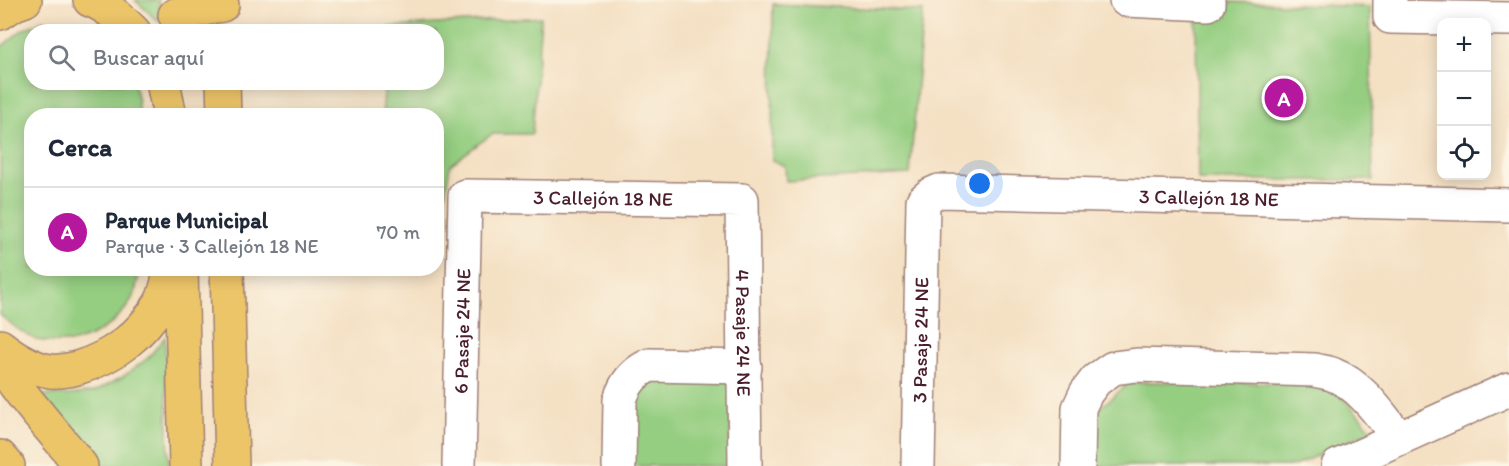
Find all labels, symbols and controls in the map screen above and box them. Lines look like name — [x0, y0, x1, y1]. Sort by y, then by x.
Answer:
map controls — [1437, 18, 1491, 180]
button: + — [1437, 18, 1491, 72]
search box — [24, 24, 444, 90]
icon: search — [45, 41, 78, 74]
text: Buscar aquí — [93, 44, 204, 71]
button: − — [1437, 72, 1491, 126]
pin: A — [1264, 76, 1304, 120]
button: locate — [1437, 126, 1491, 180]
text: Cerca — [48, 131, 112, 163]
your location — [965, 169, 994, 198]
street label: 3 Callejón 18 NE — [1139, 184, 1279, 211]
street label: 3 Callejón 18 NE — [533, 185, 673, 211]
text: Parque Municipal — [105, 207, 268, 234]
text: A — [61, 220, 74, 244]
text: 70 m — [376, 220, 420, 244]
text: Parque · 3 Callejón 18 NE — [105, 234, 318, 258]
street label: 6 Pasaje 24 NE — [449, 268, 475, 394]
street label: 4 Pasaje 24 NE — [731, 269, 756, 397]
street label: 3 Pasaje 24 NE — [907, 277, 934, 403]

